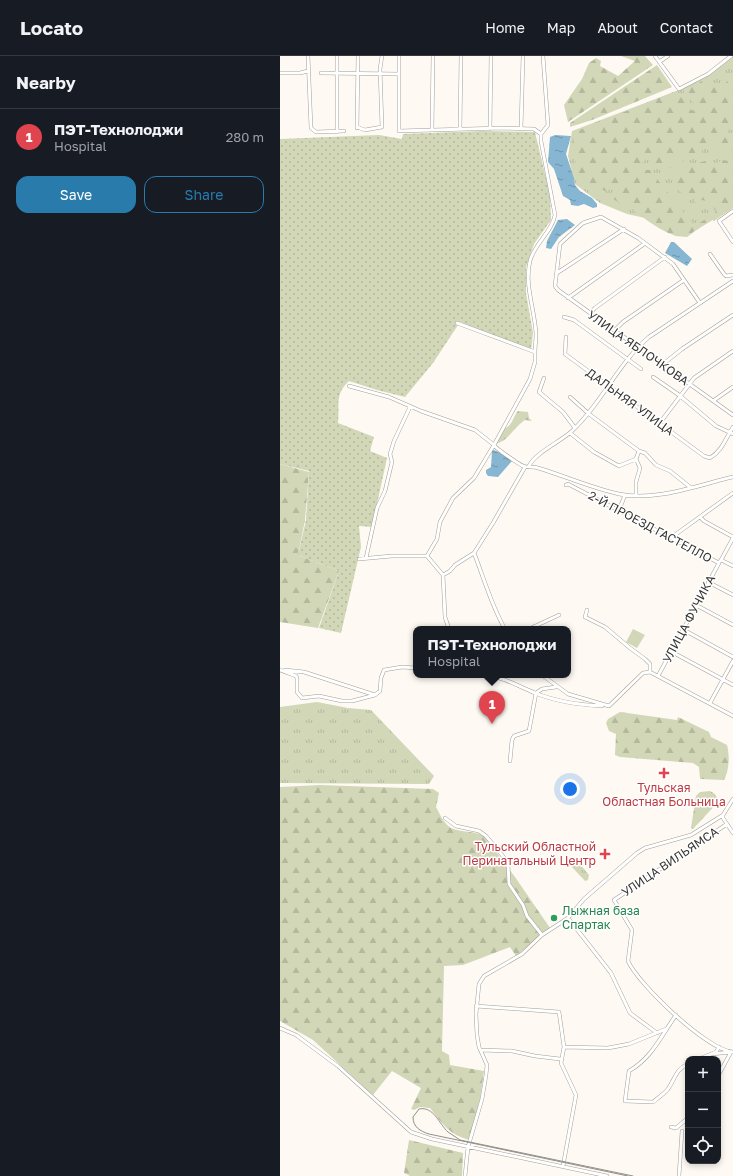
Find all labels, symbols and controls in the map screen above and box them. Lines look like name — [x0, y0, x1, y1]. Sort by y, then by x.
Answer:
text: Locato — [20, 16, 83, 39]
text: Home — [485, 19, 525, 36]
text: Map — [547, 19, 575, 36]
text: About — [597, 19, 638, 36]
text: Contact — [660, 19, 713, 36]
text: Nearby — [16, 72, 76, 93]
text: ПЭТ-Технолоджи — [54, 120, 183, 138]
text: 1 — [26, 129, 32, 145]
text: 280 m — [226, 129, 264, 145]
text: Hospital — [54, 138, 107, 154]
button: Save — [16, 176, 136, 213]
button: Share — [144, 176, 264, 213]
street label: УЛИЦА ЯБЛОЧКОВА — [585, 307, 692, 388]
street label: ДАЛЬНЯЯ УЛИЦА — [583, 365, 677, 439]
street label: 2-Й ПРОЕЗД ГАСТЕЛЛО — [586, 488, 715, 566]
street label: УЛИЦА ФУЧИКА — [659, 572, 718, 665]
popup — [413, 626, 571, 678]
text: ПЭТ-Технолоджи — [427, 635, 557, 653]
text: Hospital — [427, 653, 480, 669]
pin: 1 — [479, 691, 505, 724]
marker: Тульская Областная Больница — [658, 767, 670, 779]
your location — [560, 779, 580, 799]
place label: Тульская Областная Больница — [602, 780, 726, 809]
street label: УЛИЦА ВИЛЬЯМСА — [618, 824, 721, 900]
place label: Тульский Областной Перинатальный Центр — [463, 839, 596, 868]
marker: Тульский Областной Перинатальный Центр — [599, 848, 611, 860]
place label: Лыжная база Спартак — [562, 903, 640, 932]
marker: Лыжная база Спартак — [549, 913, 559, 923]
map controls — [685, 1056, 721, 1164]
button: + — [685, 1056, 721, 1092]
button: − — [685, 1092, 721, 1128]
button: locate — [685, 1128, 721, 1164]

